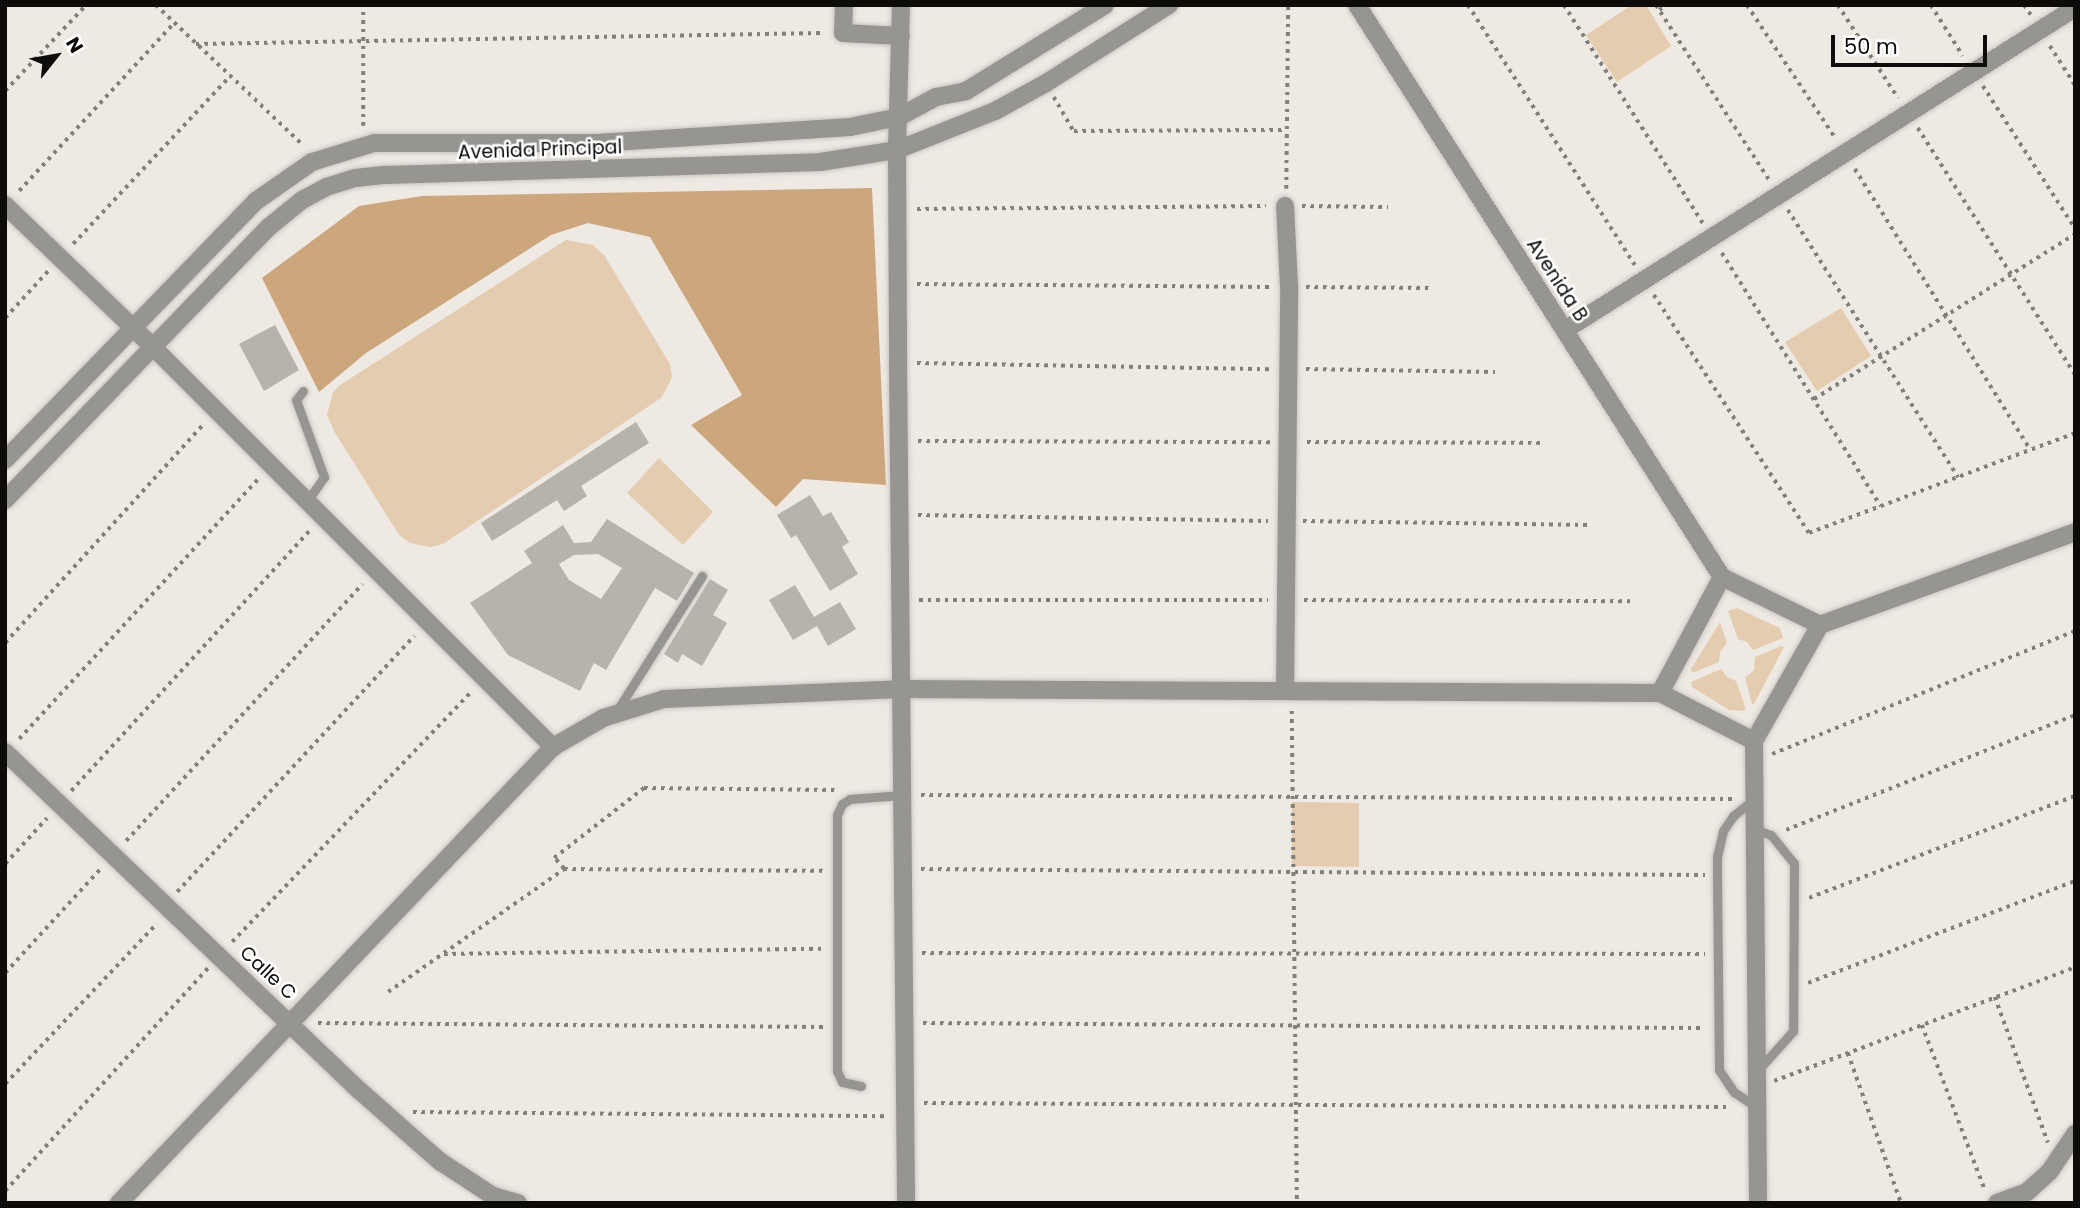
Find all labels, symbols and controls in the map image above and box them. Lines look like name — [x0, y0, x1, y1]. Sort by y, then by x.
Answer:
north arrow — [21, 21, 91, 91]
scale bar — [1835, 21, 1991, 65]
text: N — [59, 32, 90, 58]
text: 50 m — [1844, 32, 1898, 61]
street label: Avenida Principal — [457, 136, 623, 164]
street label: Avenida B — [1522, 234, 1592, 326]
street label: Calle C — [235, 941, 301, 1005]

